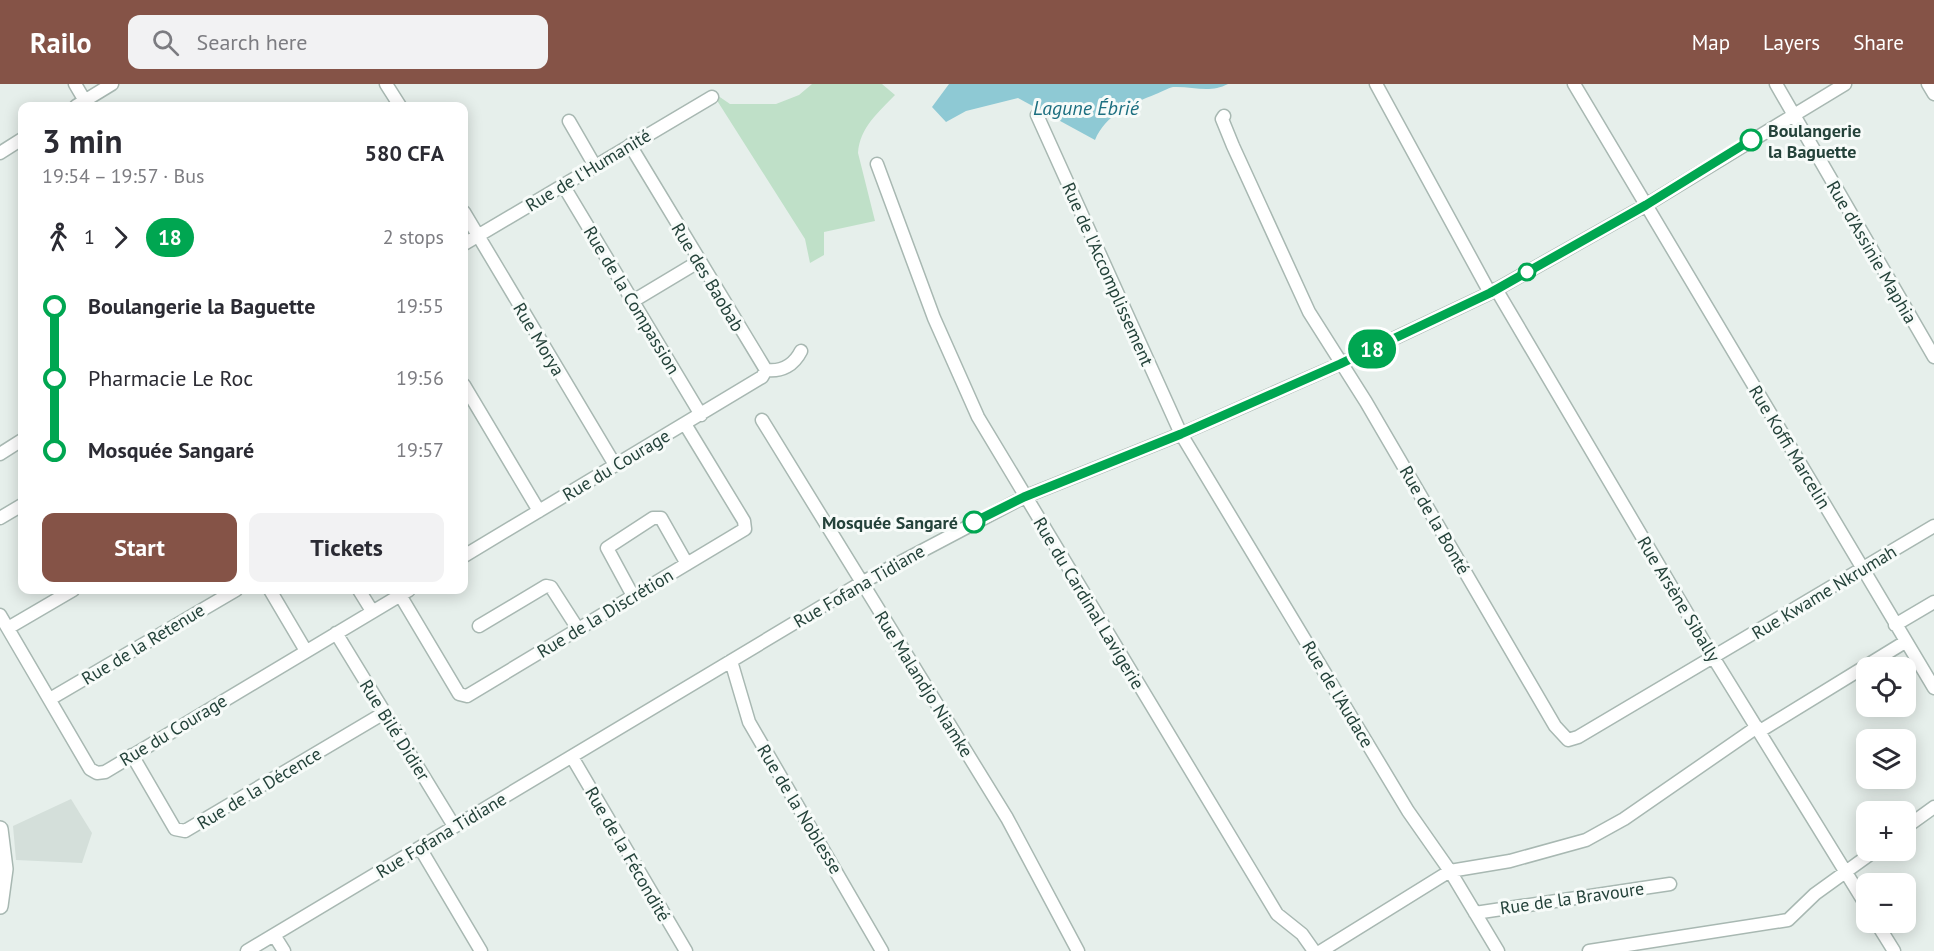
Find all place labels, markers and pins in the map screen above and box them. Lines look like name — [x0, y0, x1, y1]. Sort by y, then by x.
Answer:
place label: Boulangerie la Baguette — [1768, 119, 1861, 163]
marker: Boulangerie la Baguette — [1740, 129, 1762, 151]
unlabelled marker — [1518, 263, 1536, 281]
place label: Mosquée Sangaré — [822, 511, 958, 534]
marker: Mosquée Sangaré — [963, 511, 985, 533]

